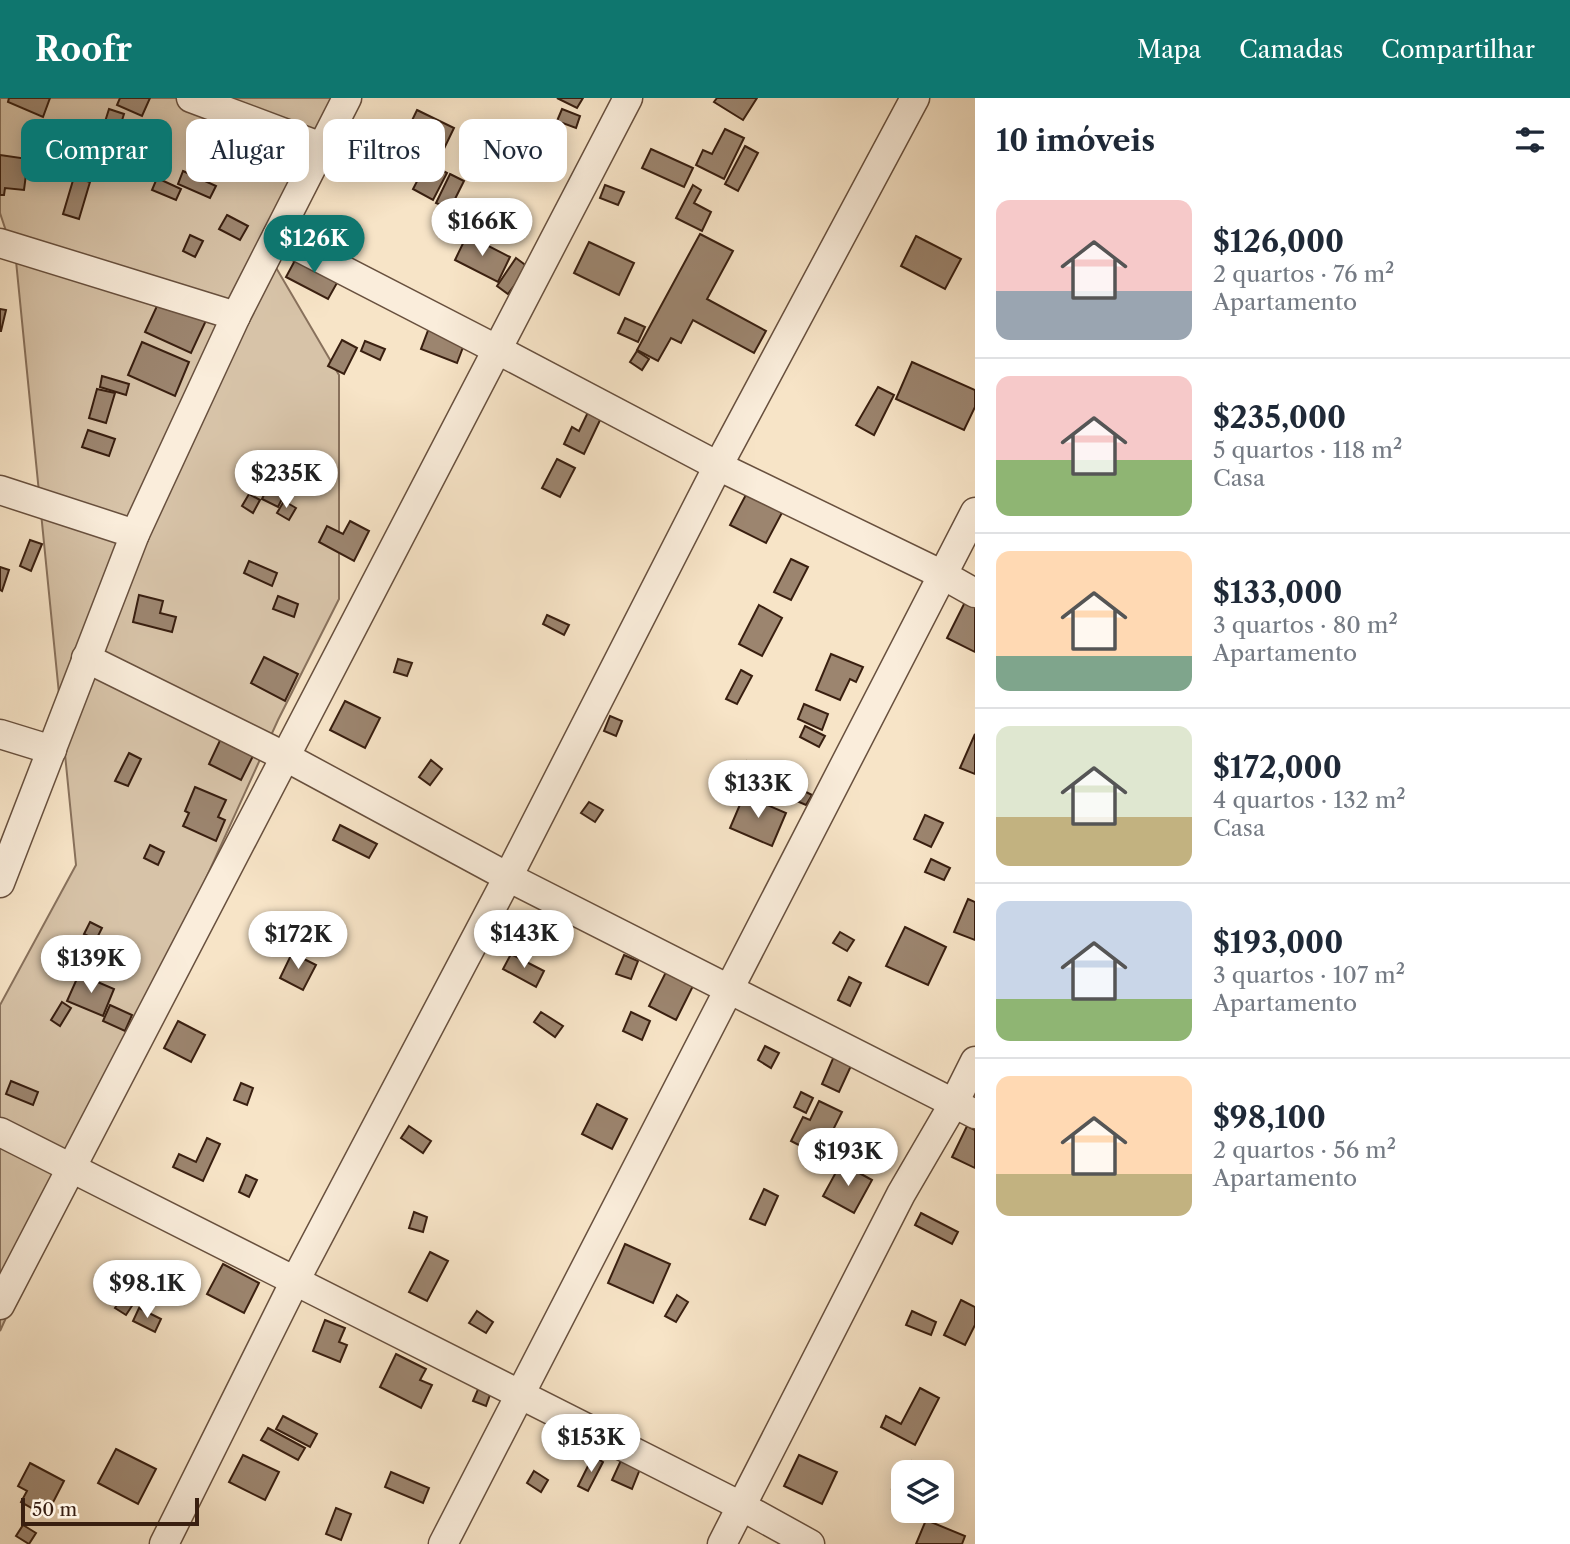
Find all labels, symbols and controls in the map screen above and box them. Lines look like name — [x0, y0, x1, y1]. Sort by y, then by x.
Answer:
text: Roofr — [35, 29, 132, 70]
text: Mapa — [1137, 35, 1201, 64]
text: Camadas — [1239, 35, 1343, 64]
text: Compartilhar — [1381, 35, 1535, 64]
chip: Comprar — [21, 119, 172, 182]
chip: Alugar — [186, 119, 309, 182]
chip: Filtros — [323, 119, 445, 182]
chip: Novo — [459, 119, 567, 182]
icon: filters — [1511, 121, 1549, 159]
text: 10 imóveis — [996, 122, 1155, 159]
pin: $166K — [433, 198, 531, 258]
text: $166K — [447, 207, 517, 235]
pin: $126K — [265, 216, 363, 275]
text: $126,000 — [1213, 223, 1344, 260]
text: $126K — [280, 224, 348, 252]
icon: home — [1052, 228, 1136, 312]
text: 2 quartos · 76 m² — [1213, 260, 1394, 288]
text: Apartamento — [1213, 288, 1357, 316]
text: $235,000 — [1213, 399, 1346, 436]
icon: home — [1052, 404, 1136, 488]
text: 5 quartos · 118 m² — [1213, 436, 1402, 464]
pin: $235K — [237, 450, 335, 510]
text: $235K — [251, 459, 321, 487]
text: Casa — [1213, 464, 1265, 492]
text: $133,000 — [1213, 574, 1342, 611]
icon: home — [1052, 579, 1136, 663]
text: 3 quartos · 80 m² — [1213, 611, 1398, 639]
text: Apartamento — [1213, 639, 1357, 667]
text: $172,000 — [1213, 749, 1342, 786]
icon: home — [1052, 754, 1136, 838]
pin: $133K — [709, 760, 807, 820]
text: $133K — [724, 769, 792, 797]
text: 4 quartos · 132 m² — [1213, 786, 1406, 814]
text: Casa — [1213, 814, 1265, 842]
pin: $143K — [475, 910, 573, 970]
pin: $172K — [249, 912, 347, 971]
text: $143K — [490, 919, 558, 947]
text: $172K — [264, 920, 332, 948]
text: $193,000 — [1213, 924, 1343, 961]
icon: home — [1052, 929, 1136, 1013]
pin: $139K — [42, 936, 140, 995]
text: $139K — [57, 944, 125, 972]
text: 3 quartos · 107 m² — [1213, 961, 1405, 989]
text: Apartamento — [1213, 989, 1357, 1017]
text: $98,100 — [1213, 1099, 1326, 1136]
icon: home — [1052, 1104, 1136, 1188]
pin: $193K — [799, 1128, 897, 1188]
text: 2 quartos · 56 m² — [1213, 1136, 1396, 1164]
text: $193K — [814, 1137, 882, 1165]
text: Apartamento — [1213, 1164, 1357, 1192]
pin: $98.1K — [90, 1260, 204, 1320]
text: $98.1K — [109, 1269, 185, 1297]
pin: $153K — [542, 1414, 640, 1474]
text: $153K — [557, 1423, 625, 1451]
map controls — [891, 1460, 954, 1523]
button: layers — [891, 1460, 954, 1523]
scale bar — [21, 1495, 200, 1527]
text: 50 m — [32, 1498, 77, 1521]

